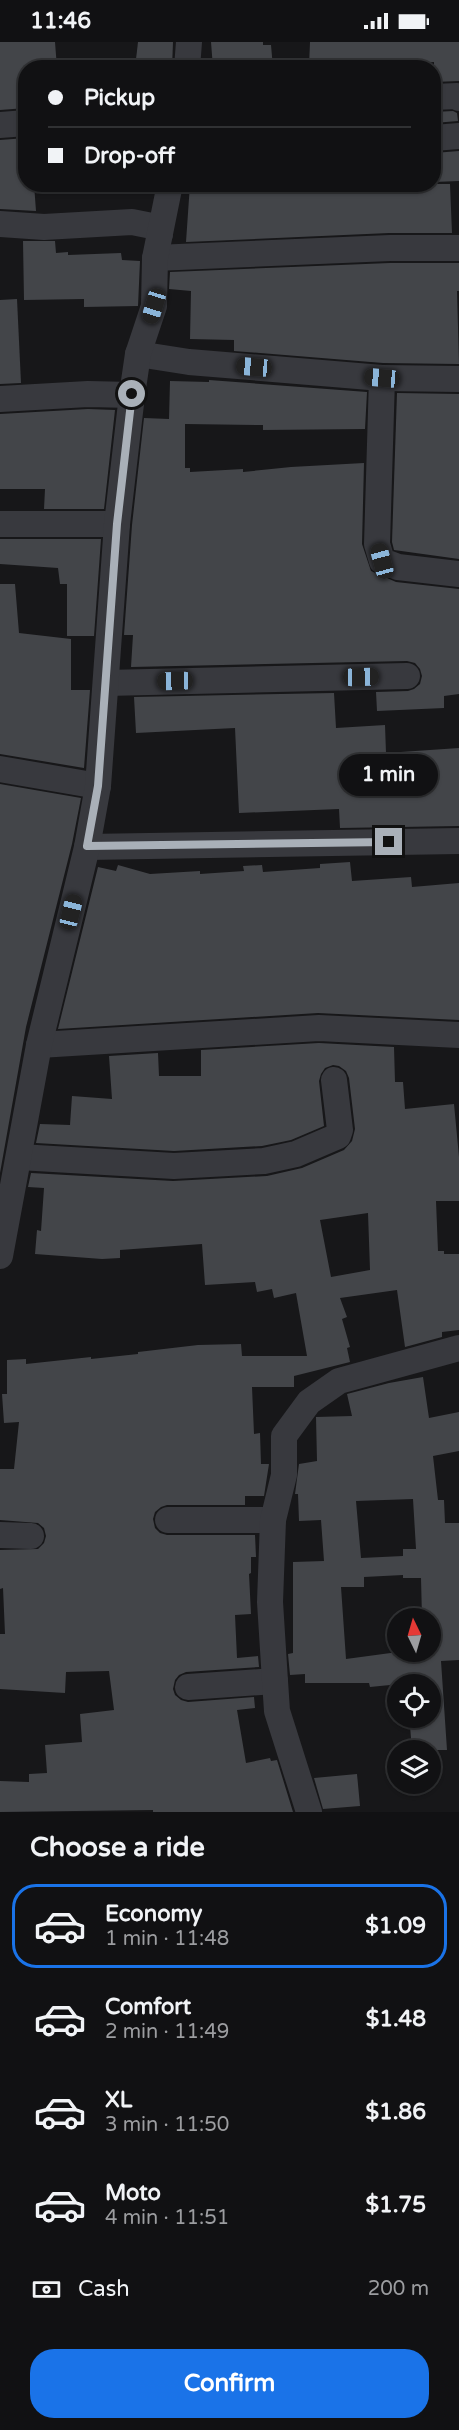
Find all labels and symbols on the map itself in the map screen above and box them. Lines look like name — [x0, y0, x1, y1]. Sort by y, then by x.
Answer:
car — [140, 286, 168, 326]
car — [235, 356, 273, 378]
car — [363, 367, 401, 389]
route start — [118, 380, 145, 407]
car — [369, 541, 395, 581]
car — [343, 668, 379, 686]
car — [157, 672, 193, 690]
callout: 1 min — [340, 755, 438, 797]
route end — [375, 828, 402, 855]
car — [58, 892, 84, 932]
north arrow — [387, 1608, 441, 1662]

